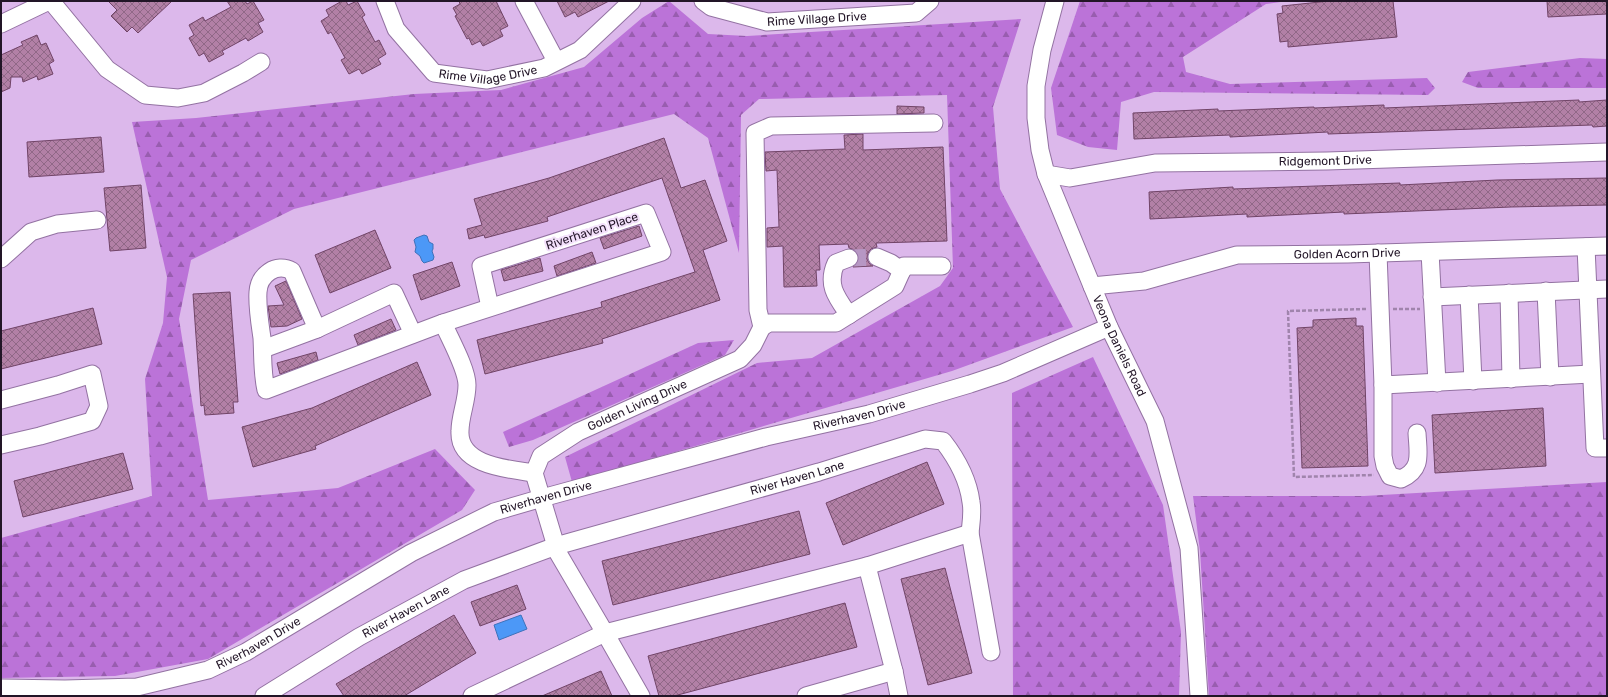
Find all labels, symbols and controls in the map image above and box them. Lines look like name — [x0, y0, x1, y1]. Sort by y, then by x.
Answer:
street label: Rime Village Drive — [767, 9, 867, 29]
street label: Rime Village Drive — [438, 63, 539, 87]
street label: Ridgemont Drive — [1279, 153, 1372, 169]
street label: Riverhaven Place — [544, 209, 640, 253]
street label: Golden Acorn Drive — [1294, 245, 1401, 261]
street label: Veona Daniels Road — [1090, 293, 1149, 399]
street label: Golden Living Drive — [585, 377, 689, 434]
street label: Riverhaven Drive — [812, 397, 907, 433]
street label: River Haven Lane — [749, 458, 846, 498]
street label: Riverhaven Drive — [498, 478, 594, 517]
street label: River Haven Lane — [360, 582, 452, 641]
street label: Riverhaven Drive — [214, 614, 303, 672]

